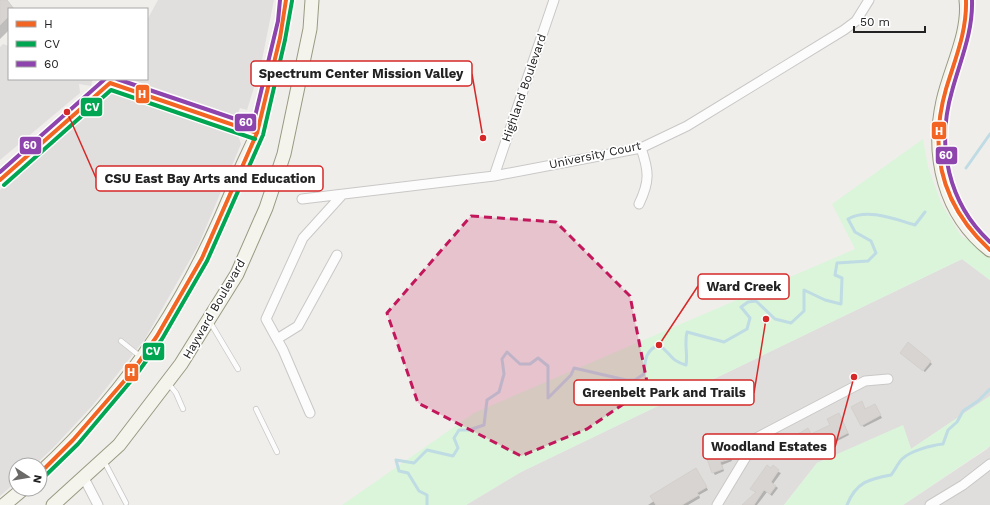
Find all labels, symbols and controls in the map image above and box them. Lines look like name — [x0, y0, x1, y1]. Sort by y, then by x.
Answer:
legend — [8, 8, 148, 80]
scale bar — [854, 8, 925, 34]
text: 50 m — [860, 15, 890, 29]
text: H — [44, 17, 53, 31]
street label: Highland Boulevard — [499, 32, 549, 144]
text: CV — [44, 37, 60, 51]
text: 60 — [44, 57, 59, 71]
callout: Spectrum Center Mission Valley — [251, 61, 472, 86]
text: Spectrum Center Mission Valley — [259, 66, 464, 81]
line badge: H — [135, 84, 150, 104]
text: H — [138, 88, 146, 101]
line badge: CV — [80, 97, 103, 117]
text: CV — [84, 101, 100, 114]
line badge: 60 — [234, 113, 257, 132]
text: 60 — [239, 116, 253, 129]
line badge: H — [931, 121, 947, 140]
text: H — [935, 125, 943, 138]
line badge: 60 — [19, 136, 42, 155]
street label: University Court — [548, 138, 642, 172]
text: 60 — [23, 139, 37, 152]
line badge: 60 — [935, 146, 958, 165]
text: 60 — [939, 149, 953, 162]
callout: CSU East Bay Arts and Education — [96, 166, 323, 191]
text: CSU East Bay Arts and Education — [105, 171, 315, 186]
street label: Hayward Boulevard — [180, 257, 248, 361]
callout: Ward Creek — [698, 274, 789, 299]
text: Ward Creek — [707, 279, 782, 294]
line badge: CV — [142, 342, 165, 361]
text: CV — [145, 345, 161, 358]
line badge: H — [124, 363, 139, 382]
text: H — [127, 366, 135, 379]
callout: Greenbelt Park and Trails — [574, 380, 754, 405]
text: Greenbelt Park and Trails — [582, 385, 746, 400]
callout: Woodland Estates — [703, 434, 835, 459]
text: Woodland Estates — [711, 439, 827, 454]
north arrow — [8, 457, 48, 497]
text: N — [30, 474, 44, 484]

